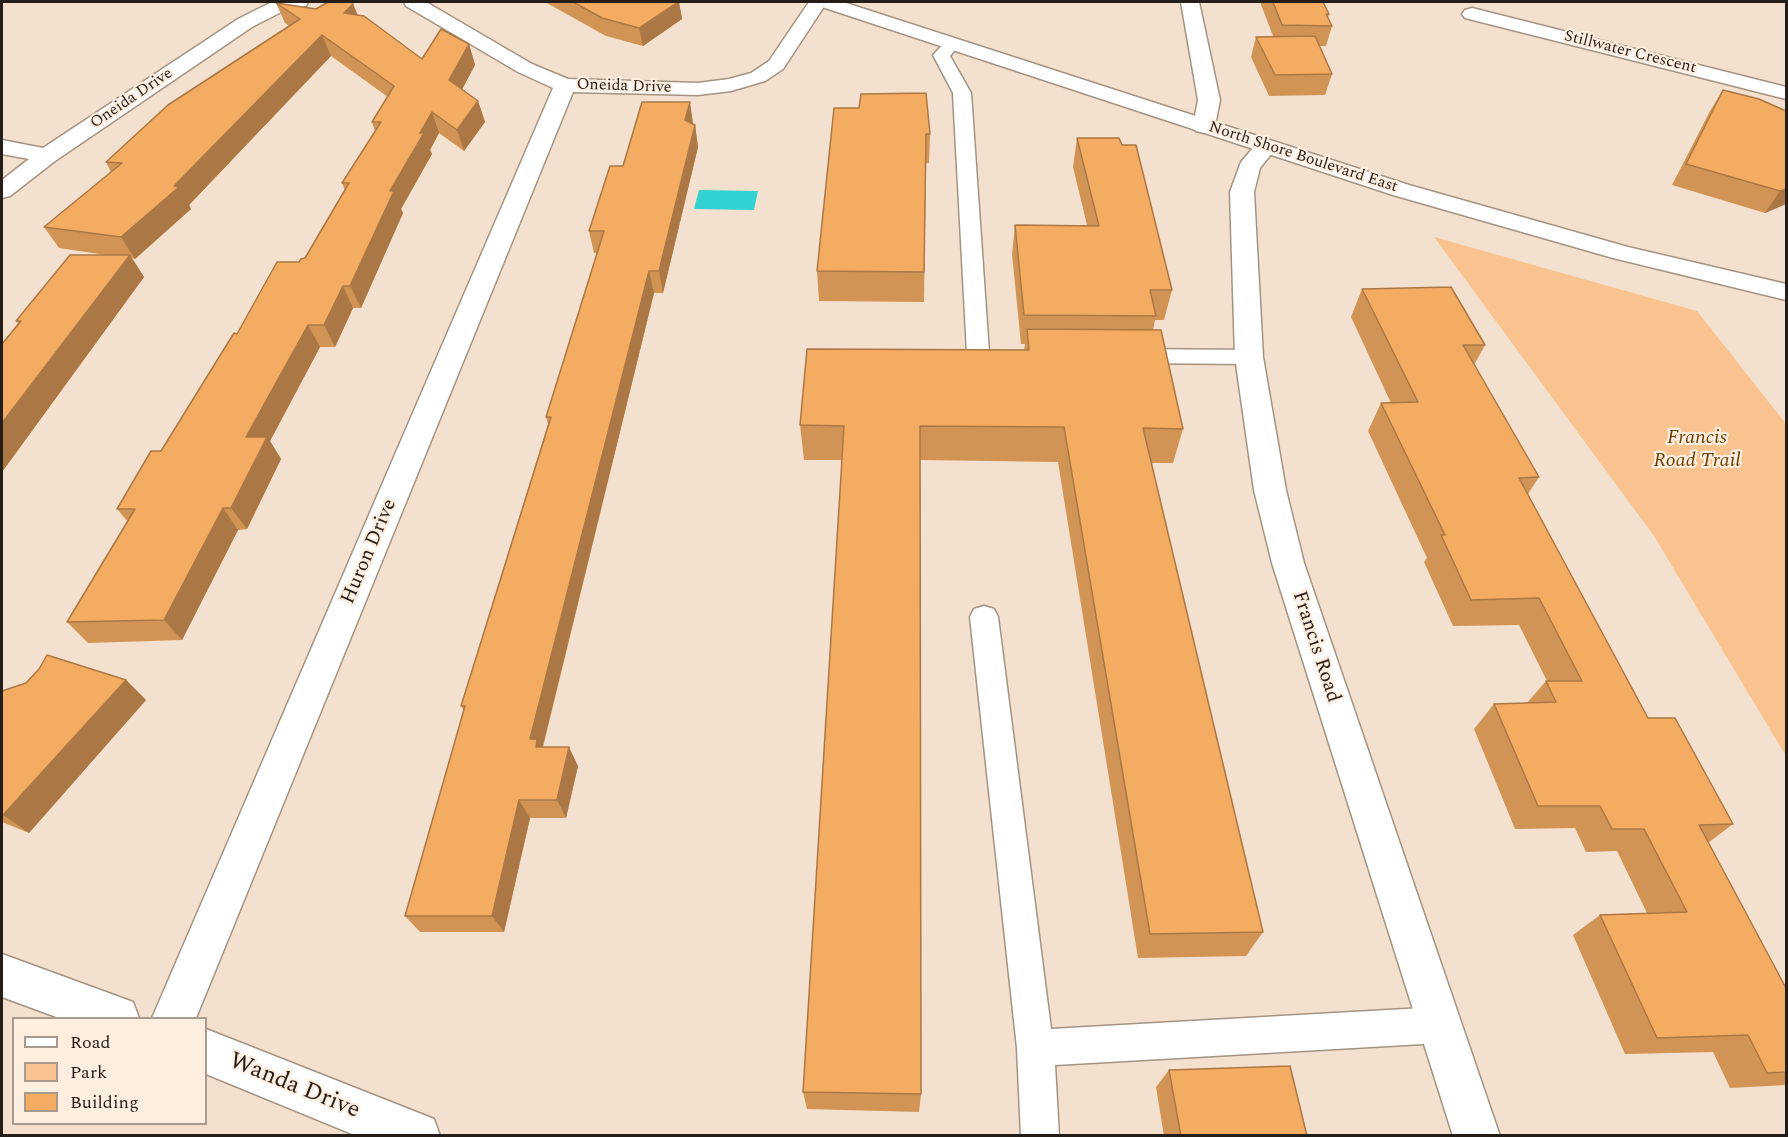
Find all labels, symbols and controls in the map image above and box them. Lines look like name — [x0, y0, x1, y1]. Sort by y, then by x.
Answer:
street label: Stillwater Crescent — [1562, 27, 1698, 79]
street label: Oneida Drive — [87, 64, 177, 134]
street label: Oneida Drive — [576, 76, 672, 98]
street label: North Shore Boulevard East — [1206, 118, 1400, 198]
park label: Francis Road Trail — [1653, 427, 1741, 474]
street label: Huron Drive — [337, 496, 403, 608]
street label: Francis Road — [1286, 588, 1344, 706]
legend — [12, 1017, 207, 1125]
text: Road — [70, 1029, 111, 1056]
street label: Wanda Drive — [224, 1048, 364, 1126]
text: Park — [70, 1059, 107, 1086]
text: Building — [70, 1089, 139, 1116]

